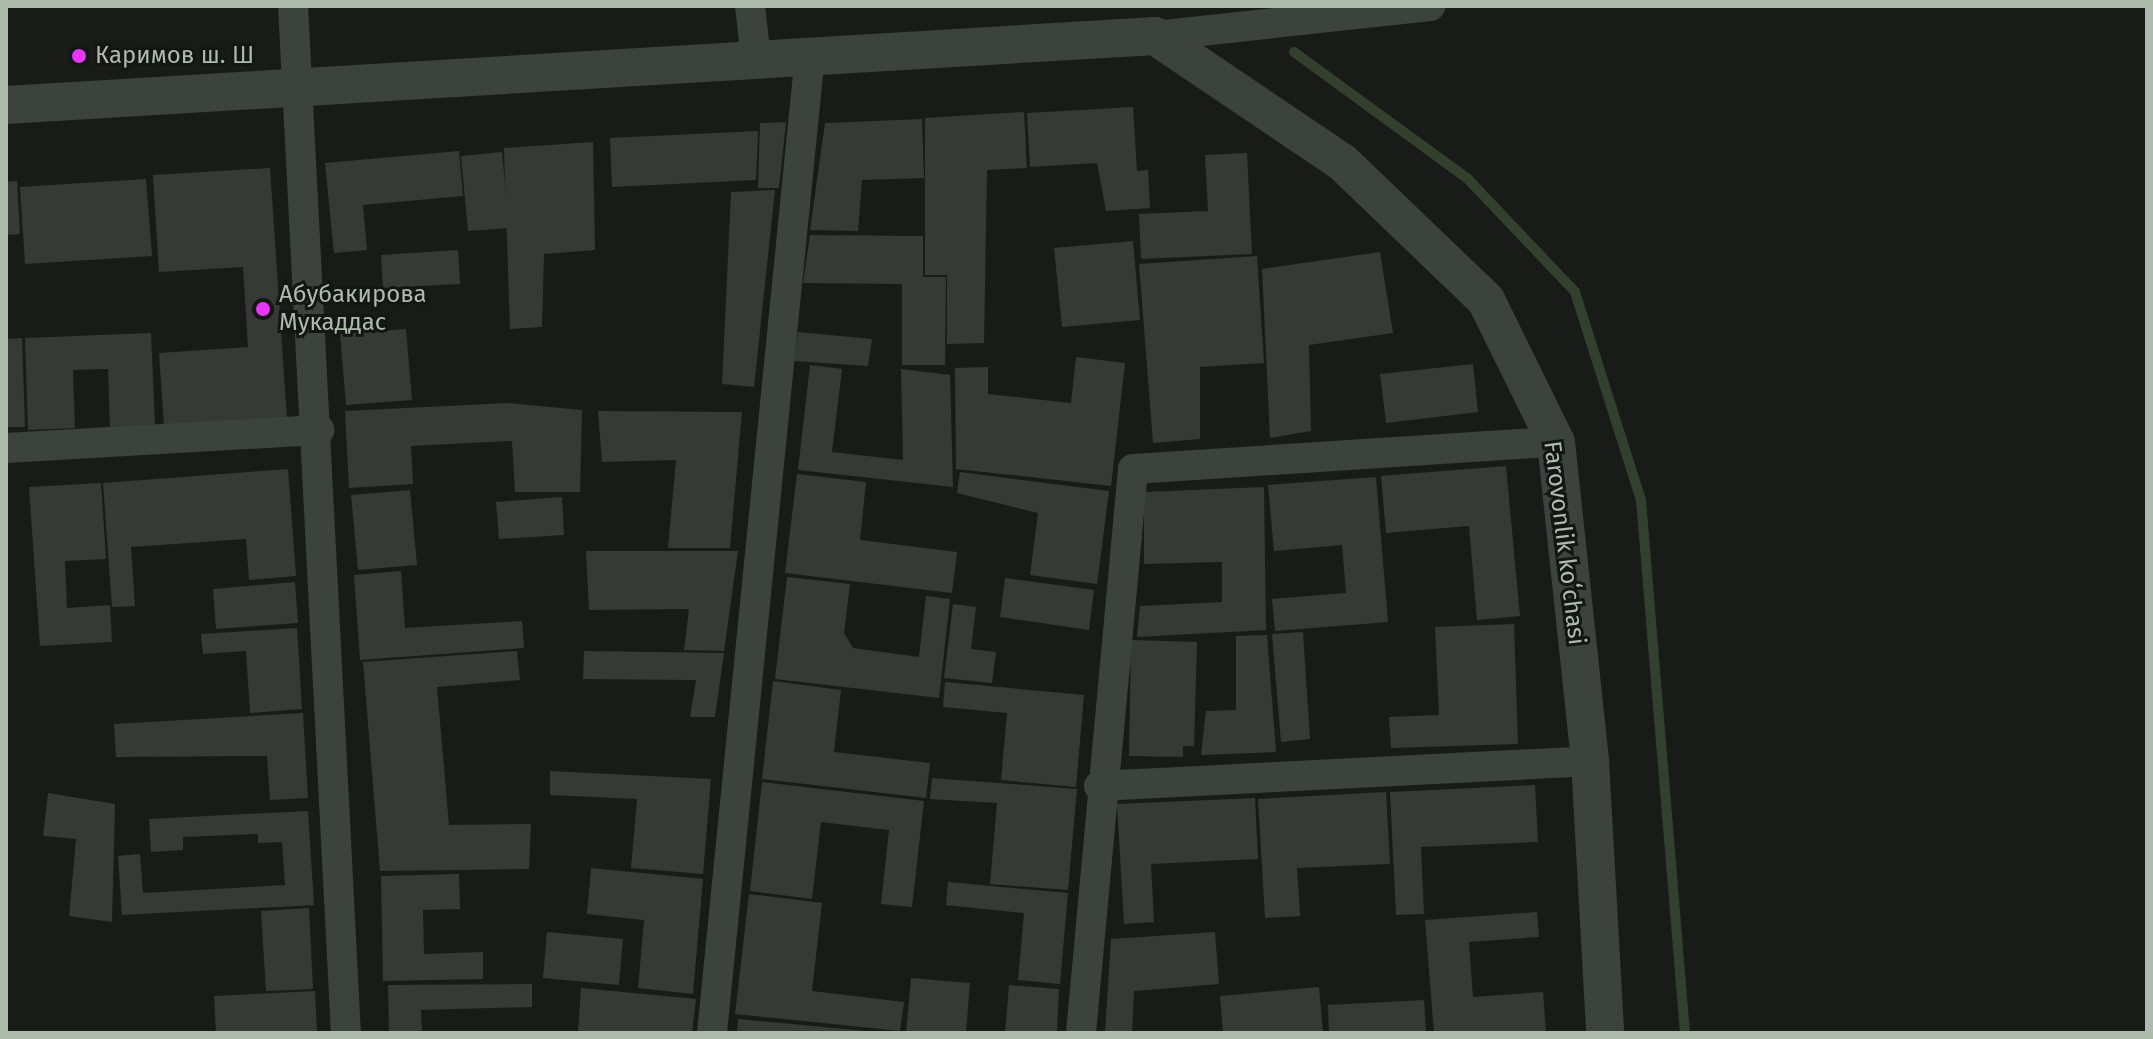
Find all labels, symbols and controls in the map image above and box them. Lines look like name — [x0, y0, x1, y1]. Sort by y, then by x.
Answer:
place label: Каримов ш. Ш — [95, 42, 254, 70]
marker: Каримов ш. Ш — [70, 47, 88, 65]
place label: Абубакирова Мукаддас — [279, 281, 427, 337]
marker: Абубакирова Мукаддас — [254, 300, 272, 318]
street label: Farovonlik koʻchasi — [1537, 439, 1591, 647]

